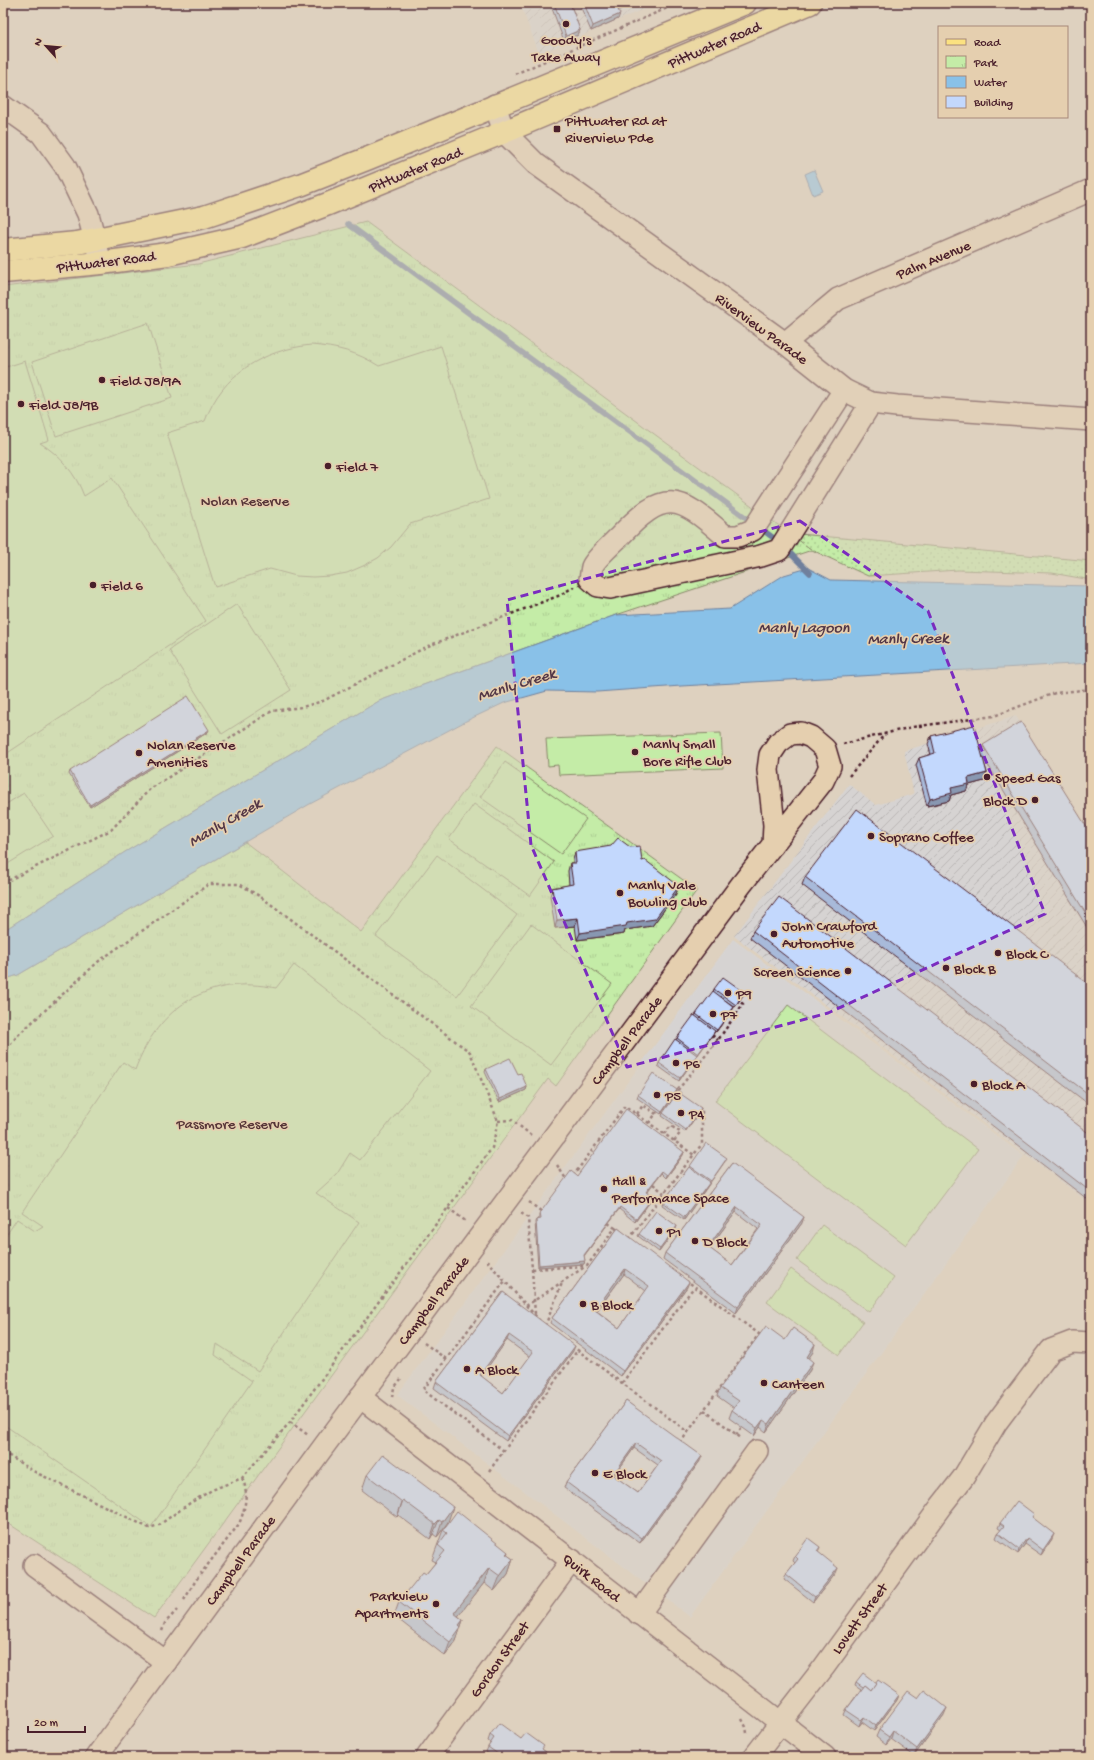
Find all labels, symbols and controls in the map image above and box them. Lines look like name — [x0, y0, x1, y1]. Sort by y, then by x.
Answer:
street label: Pittwater Road — [665, 18, 765, 74]
marker: Goody's Take Away — [561, 19, 571, 29]
north arrow — [26, 26, 66, 66]
legend — [938, 26, 1068, 118]
place label: Goody's Take Away — [531, 32, 601, 67]
text: N — [32, 36, 46, 48]
text: Road — [974, 37, 1001, 51]
text: Park — [973, 57, 999, 71]
text: Water — [974, 77, 1008, 91]
text: Building — [973, 97, 1013, 111]
place label: Pittwater Rd at Riverview Pde — [564, 113, 668, 148]
marker: Pittwater Rd at Riverview Pde — [552, 124, 562, 134]
street label: Pittwater Road — [365, 143, 466, 198]
street label: Palm Avenue — [893, 237, 974, 285]
street label: Pittwater Road — [55, 248, 158, 278]
street label: Riverview Parade — [711, 290, 811, 369]
place label: Field J8/9A — [109, 373, 182, 391]
marker: Field J8/9A — [97, 375, 107, 385]
place label: Field J8/9B — [28, 397, 99, 415]
marker: Field J8/9B — [16, 399, 26, 409]
place label: Field 7 — [335, 459, 379, 477]
marker: Field 7 — [323, 461, 333, 471]
park label: Nolan Reserve — [201, 493, 289, 511]
place label: Field 6 — [100, 578, 143, 596]
marker: Field 6 — [88, 580, 98, 590]
water label: Manly Lagoon — [759, 620, 850, 639]
water label: Manly Creek — [868, 630, 950, 651]
water label: Manly Creek — [476, 665, 560, 707]
place label: Manly Small Bore Rifle Club — [642, 736, 732, 771]
place label: Nolan Reserve Amenities — [147, 737, 236, 772]
marker: Manly Small Bore Rifle Club — [630, 747, 640, 757]
marker: Nolan Reserve Amenities — [134, 748, 144, 758]
place label: Speed Gas — [995, 770, 1061, 788]
marker: Speed Gas — [982, 772, 992, 782]
place label: Block D — [982, 793, 1027, 811]
water label: Manly Creek — [186, 795, 267, 852]
marker: Block D — [1030, 795, 1040, 805]
place label: Soprano Coffee — [879, 829, 974, 847]
marker: Soprano Coffee — [866, 831, 876, 841]
place label: Manly Vale Bowling Club — [627, 877, 707, 912]
marker: Manly Vale Bowling Club — [615, 888, 625, 898]
place label: John Crawford Automotive — [782, 918, 878, 953]
marker: John Crawford Automotive — [769, 929, 779, 939]
place label: Block C — [1005, 946, 1049, 964]
marker: Block C — [993, 948, 1003, 958]
place label: Block B — [953, 961, 996, 979]
marker: Block B — [941, 963, 951, 973]
place label: Screen Science — [753, 964, 840, 982]
marker: Screen Science — [843, 966, 853, 976]
place label: P9 — [735, 986, 752, 1004]
marker: P9 — [723, 988, 733, 998]
street label: Campbell Parade — [588, 993, 667, 1089]
place label: P7 — [720, 1007, 738, 1025]
marker: P7 — [708, 1009, 718, 1019]
place label: P6 — [683, 1056, 700, 1074]
marker: P6 — [671, 1058, 681, 1068]
place label: Block A — [981, 1077, 1026, 1095]
marker: Block A — [969, 1079, 979, 1089]
place label: P5 — [664, 1088, 681, 1106]
marker: P5 — [652, 1090, 662, 1100]
place label: P4 — [688, 1106, 704, 1124]
marker: P4 — [676, 1108, 686, 1118]
park label: Passmore Reserve — [175, 1116, 288, 1134]
place label: Hall & Performance Space — [611, 1173, 729, 1208]
marker: Hall & Performance Space — [599, 1184, 609, 1194]
place label: P1 — [666, 1224, 681, 1242]
marker: P1 — [654, 1226, 664, 1236]
place label: D Block — [702, 1234, 748, 1252]
marker: D Block — [690, 1236, 700, 1246]
street label: Campbell Parade — [395, 1253, 474, 1349]
place label: B Block — [590, 1297, 634, 1315]
marker: B Block — [578, 1299, 588, 1309]
place label: A Block — [475, 1362, 519, 1380]
marker: A Block — [462, 1364, 472, 1374]
place label: Canteen — [772, 1376, 824, 1394]
marker: Canteen — [759, 1378, 769, 1388]
place label: E Block — [603, 1466, 648, 1484]
marker: E Block — [590, 1468, 600, 1478]
street label: Campbell Parade — [203, 1512, 281, 1610]
street label: Quirk Road — [558, 1550, 624, 1608]
street label: Lovett Street — [829, 1579, 894, 1658]
place label: Parkview Apartments — [355, 1588, 428, 1623]
marker: Parkview Apartments — [431, 1599, 441, 1609]
street label: Gordon Street — [467, 1617, 535, 1702]
scale bar — [28, 1708, 85, 1734]
text: 20 m — [34, 1717, 59, 1731]

